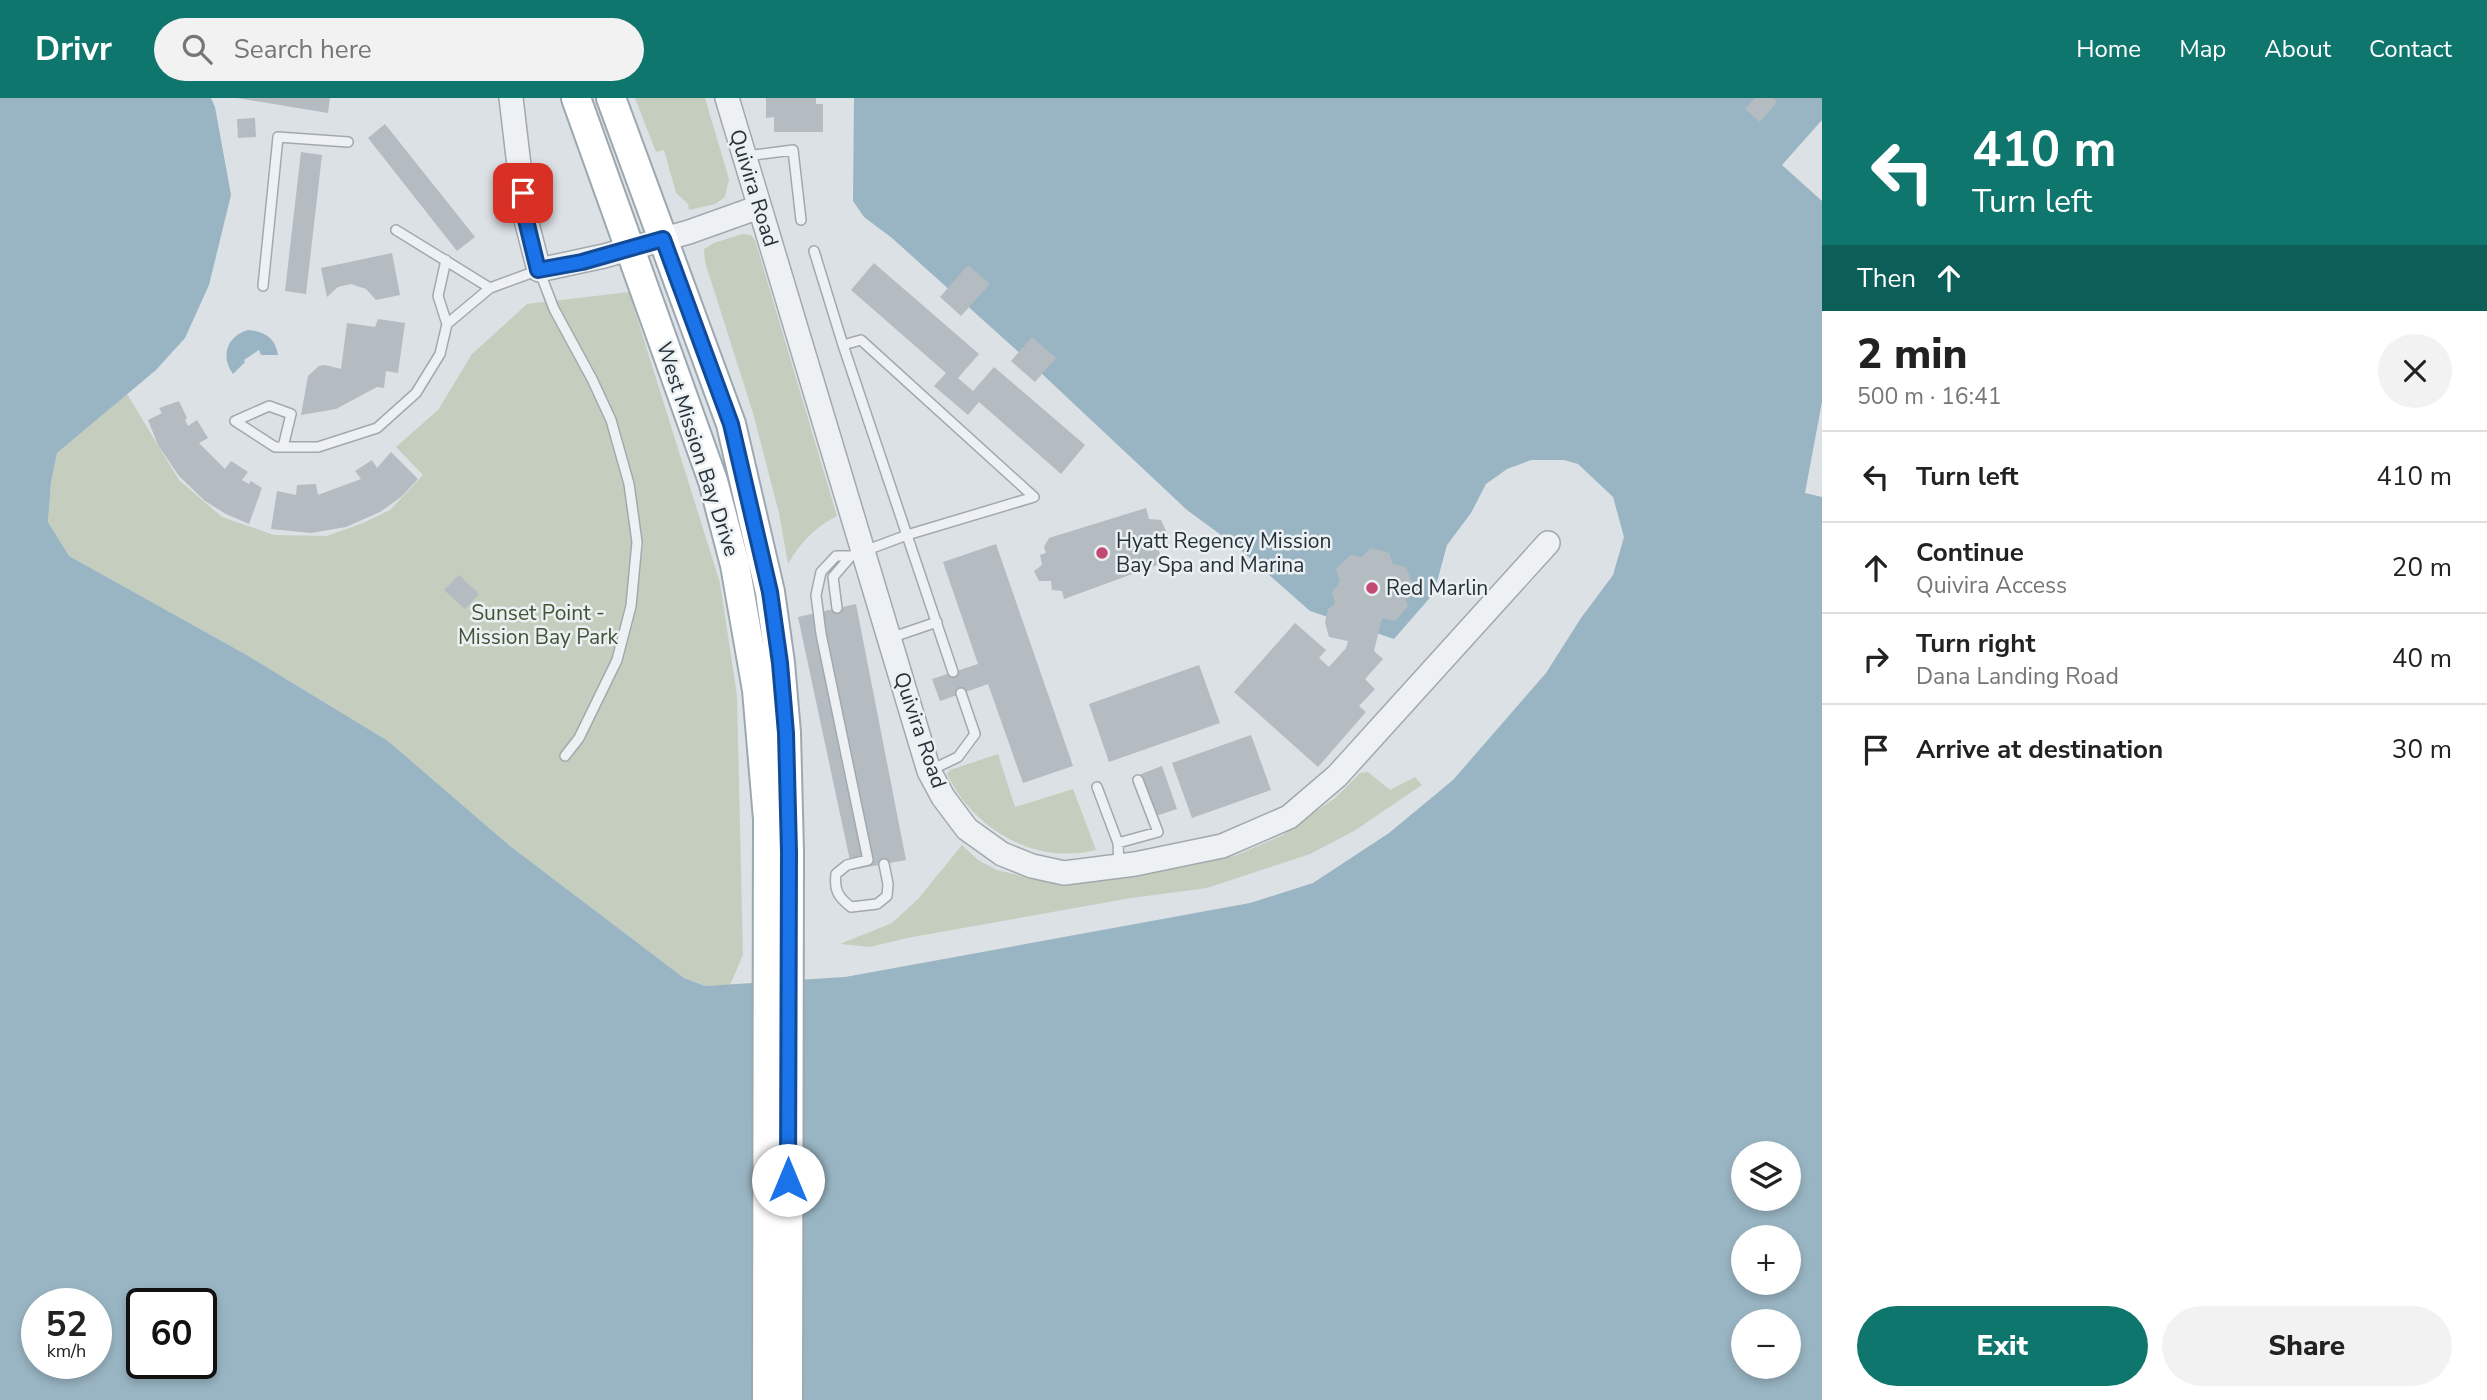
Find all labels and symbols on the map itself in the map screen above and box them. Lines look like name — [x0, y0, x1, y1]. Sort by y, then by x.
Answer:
street label: Quivira Road — [723, 126, 785, 250]
pin — [493, 163, 553, 223]
street label: West Mission Bay Drive — [650, 338, 746, 560]
place label: Hyatt Regency Mission Bay Spa and Marina — [1116, 527, 1331, 579]
marker: Hyatt Regency Mission Bay Spa and Marina — [1094, 545, 1110, 561]
place label: Red Marlin — [1386, 574, 1488, 602]
marker: Red Marlin — [1364, 580, 1380, 596]
park label: Sunset Point - Mission Bay Park — [458, 599, 619, 651]
street label: Quivira Road — [887, 668, 953, 792]
position arrow — [751, 1143, 825, 1217]
speed limit sign: 60 — [126, 1288, 217, 1379]

